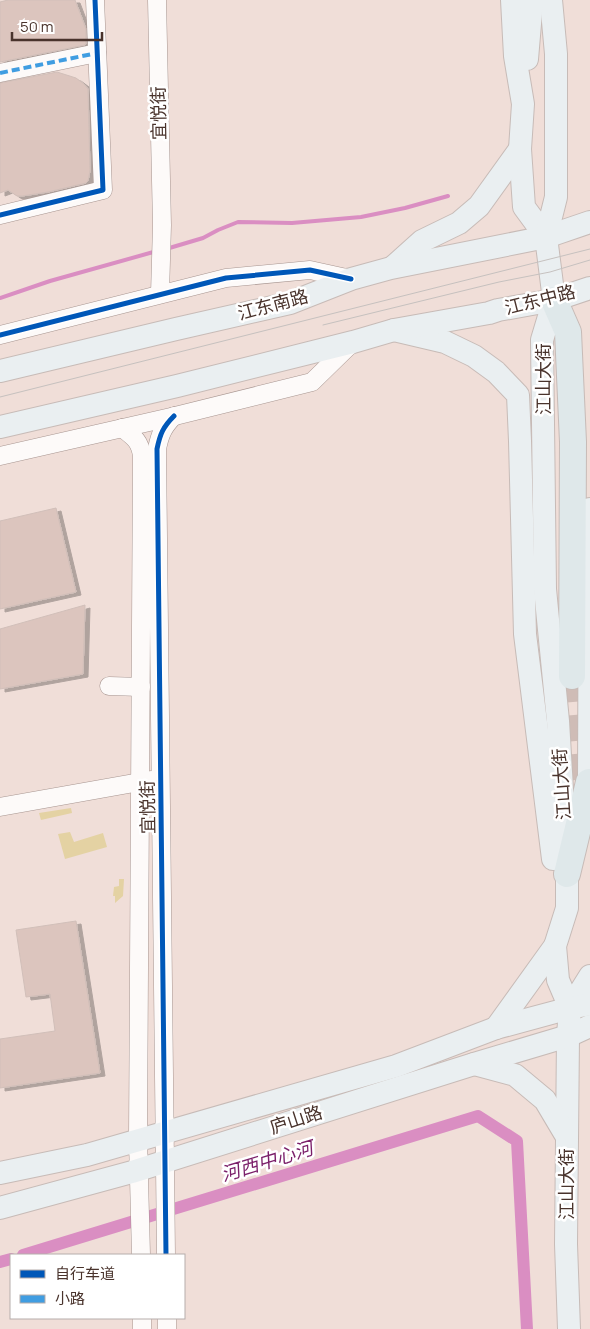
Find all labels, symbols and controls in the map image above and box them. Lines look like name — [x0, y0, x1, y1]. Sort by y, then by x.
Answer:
scale bar — [12, 10, 102, 42]
text: 50 m — [20, 16, 54, 37]
street label: 宜悦街 — [146, 86, 170, 140]
street label: 江东中路 — [502, 279, 578, 319]
street label: 江东南路 — [235, 283, 311, 325]
street label: 江山大街 — [531, 343, 555, 415]
street label: 江山大街 — [547, 747, 575, 821]
street label: 宜悦街 — [135, 780, 159, 834]
street label: 庐山路 — [266, 1099, 325, 1139]
water label: 河西中心河 — [218, 1134, 320, 1187]
street label: 江山大街 — [554, 1148, 578, 1220]
legend — [10, 1254, 185, 1319]
text: 自行车道 — [55, 1263, 115, 1284]
text: 小路 — [55, 1288, 85, 1309]

